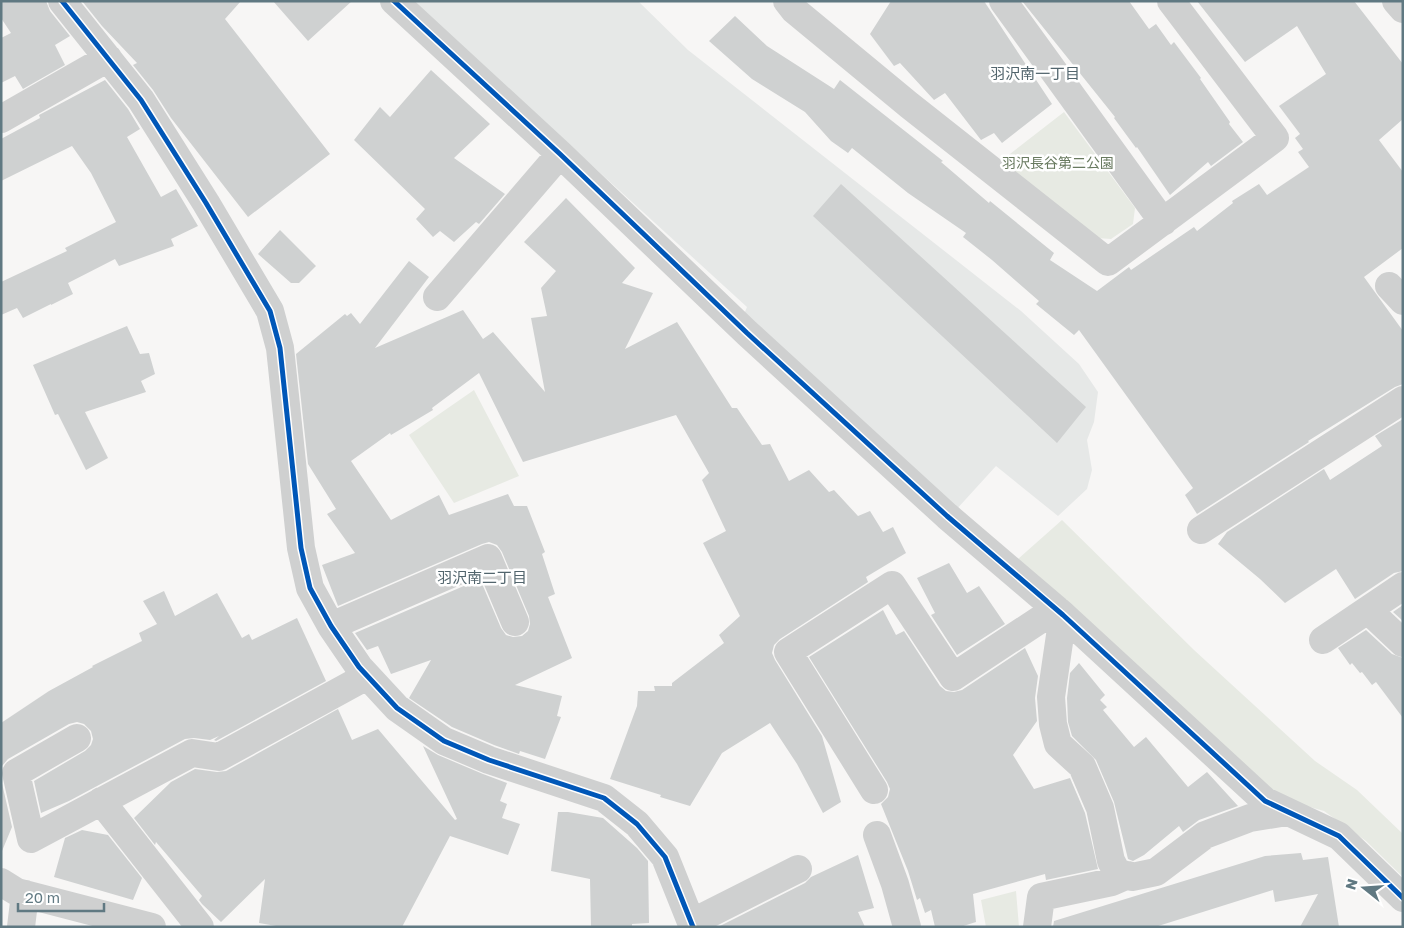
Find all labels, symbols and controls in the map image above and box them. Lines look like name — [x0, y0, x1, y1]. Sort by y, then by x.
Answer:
district label: 羽沢南一丁目 — [990, 64, 1080, 82]
park label: 羽沢長谷第二公園 — [1002, 154, 1114, 171]
district label: 羽沢南二丁目 — [437, 568, 527, 586]
north arrow — [1339, 863, 1389, 913]
text: N — [1341, 876, 1361, 892]
scale bar — [18, 880, 104, 912]
text: 20 m — [25, 888, 60, 906]

